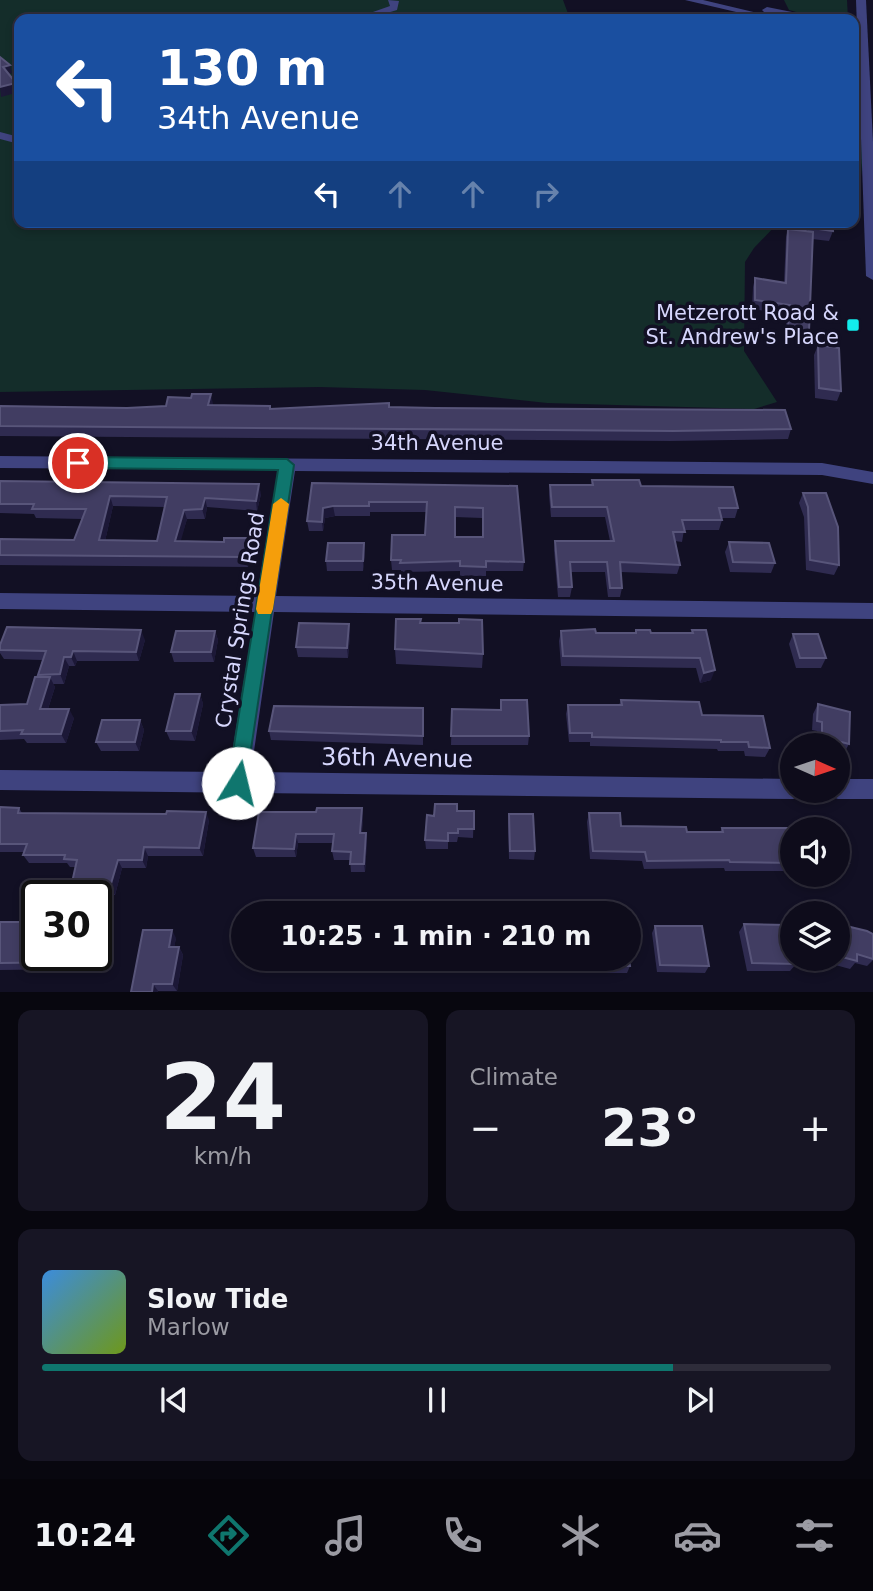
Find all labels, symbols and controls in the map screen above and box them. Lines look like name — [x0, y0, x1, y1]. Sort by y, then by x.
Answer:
text: 130 m — [157, 40, 327, 97]
icon: left — [42, 42, 133, 133]
text: 34th Avenue — [157, 99, 360, 137]
icon: left — [308, 175, 346, 213]
icon: ahead — [381, 175, 419, 213]
icon: ahead — [454, 175, 492, 213]
icon: right — [527, 175, 565, 213]
place label: Metzerott Road & St. Andrew's Place — [646, 301, 839, 349]
marker: Metzerott Road & St. Andrew's Place — [845, 317, 861, 333]
street label: 34th Avenue — [371, 431, 503, 455]
pin — [48, 433, 108, 493]
icon: arrive — [59, 444, 97, 482]
street label: Crystal Springs Road — [211, 510, 269, 730]
street label: 35th Avenue — [370, 570, 504, 596]
north arrow — [780, 733, 850, 803]
map controls — [780, 733, 850, 971]
street label: 36th Avenue — [321, 743, 473, 773]
position arrow — [201, 746, 275, 820]
button: sound — [780, 817, 850, 887]
speed limit sign: 30 — [21, 880, 112, 971]
button: layers — [780, 901, 850, 971]
text: 10:25 · 1 min · 210 m — [281, 921, 591, 951]
text: 24 — [159, 1045, 286, 1150]
text: Climate — [470, 1064, 558, 1090]
text: 23° — [601, 1098, 699, 1158]
text: − — [470, 1106, 501, 1150]
text: + — [799, 1106, 831, 1150]
text: km/h — [194, 1143, 252, 1169]
text: Slow Tide — [147, 1284, 288, 1314]
text: Marlow — [147, 1314, 230, 1340]
icon: previous — [155, 1381, 193, 1419]
icon: pause — [418, 1381, 456, 1419]
icon: next — [681, 1381, 719, 1419]
icon: directions — [204, 1511, 253, 1560]
icon: music — [321, 1511, 370, 1560]
icon: phone — [438, 1511, 487, 1560]
icon: climate — [556, 1511, 605, 1560]
icon: car — [673, 1511, 722, 1560]
icon: filters — [790, 1511, 839, 1560]
text: 10:24 — [34, 1516, 136, 1554]

